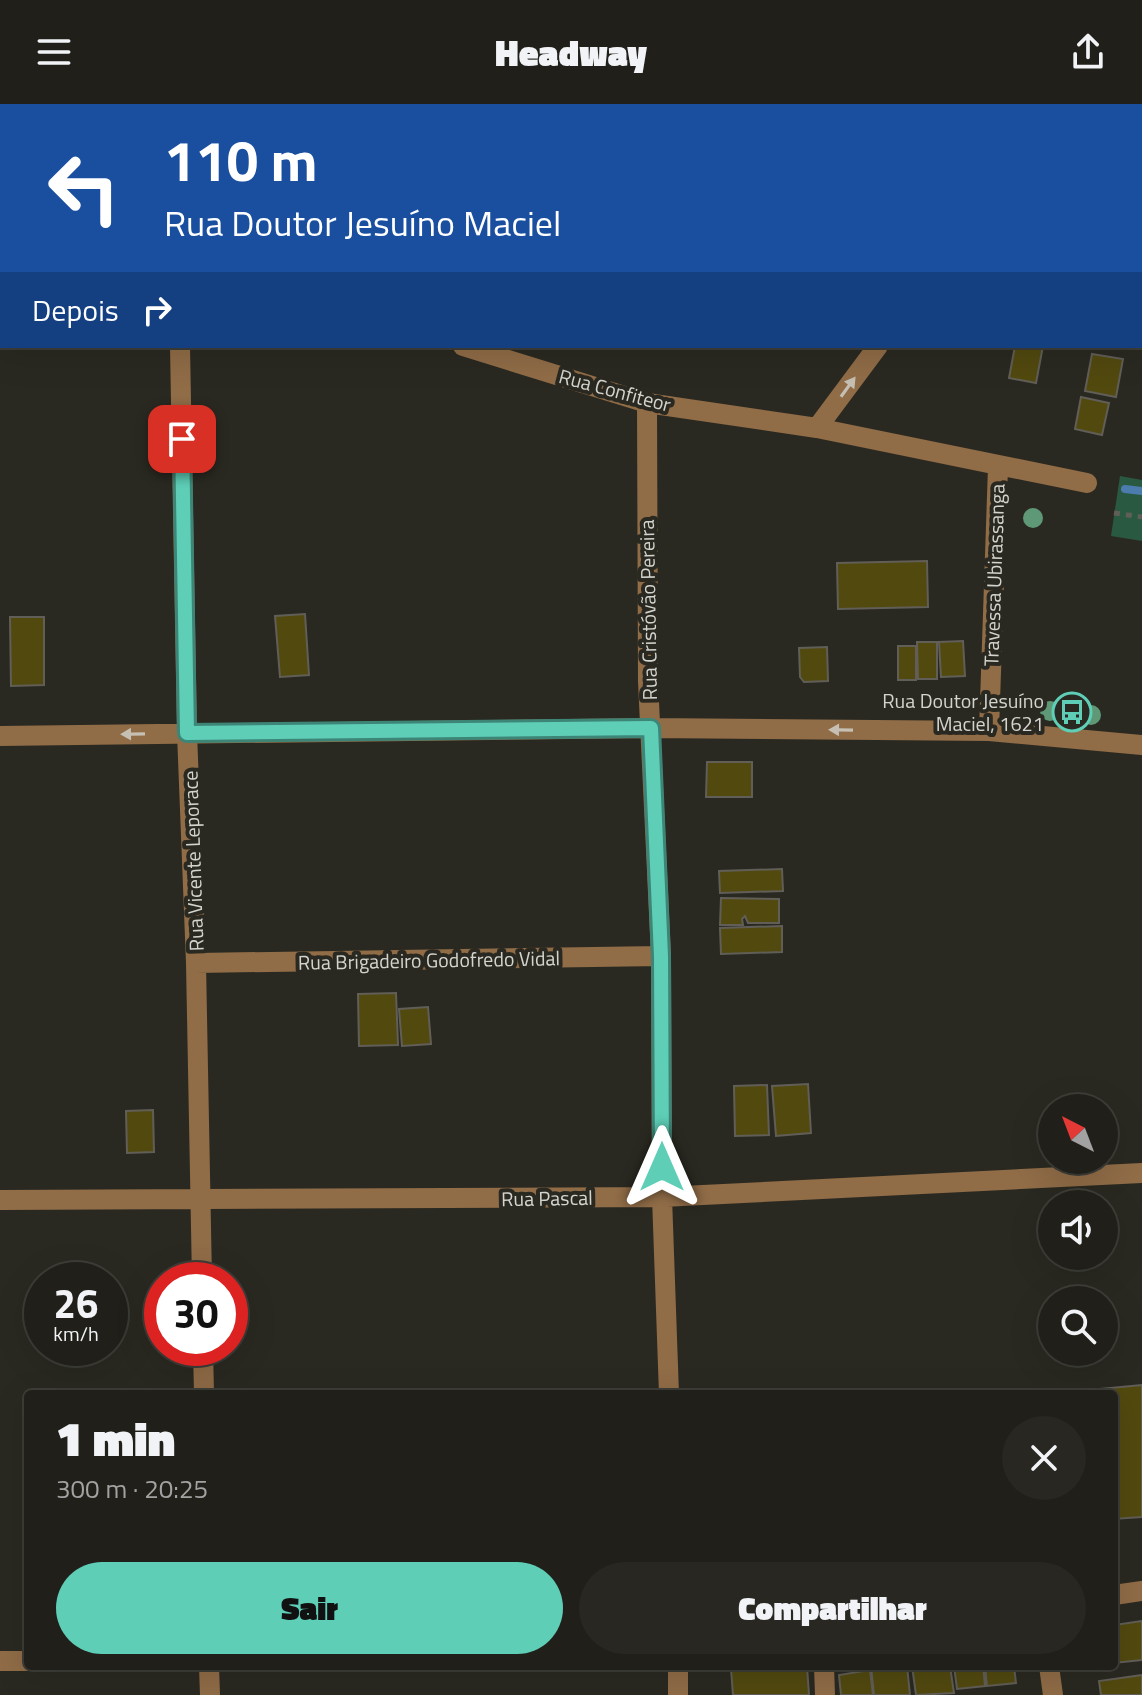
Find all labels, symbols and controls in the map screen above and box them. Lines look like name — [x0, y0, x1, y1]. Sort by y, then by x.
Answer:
text: Headway — [495, 25, 647, 80]
icon: menu — [32, 30, 76, 74]
icon: share — [1066, 30, 1110, 74]
text: 110 m — [164, 118, 317, 203]
icon: left — [32, 136, 136, 240]
text: Rua Doutor Jesuíno Maciel — [164, 195, 561, 250]
text: Depois — [32, 287, 119, 333]
icon: right — [135, 288, 179, 332]
street label: Rua Confiteor — [556, 360, 675, 420]
one-way arrow — [839, 377, 855, 397]
pin — [148, 405, 216, 473]
icon: arrive — [160, 417, 204, 461]
street label: Travessa Ubirassanga — [975, 483, 1013, 667]
street label: Rua Cristóvão Pereira — [631, 519, 665, 701]
place label: Rua Doutor Jesuíno Maciel, 1621 — [882, 685, 1044, 739]
bus stop icon: Rua Doutor Jesuíno Maciel, 1621 — [1051, 691, 1093, 733]
one-way arrow — [828, 724, 853, 736]
one-way arrow — [120, 728, 145, 740]
street label: Rua Vicente Leporace — [174, 770, 212, 952]
street label: Rua Brigadeiro Godofredo Vidal — [298, 942, 560, 978]
north arrow — [1038, 1094, 1118, 1174]
map controls — [1038, 1094, 1118, 1366]
position arrow — [620, 1125, 704, 1209]
street label: Rua Pascal — [501, 1182, 593, 1214]
button: sound — [1038, 1190, 1118, 1270]
speed limit sign: 30 — [144, 1262, 248, 1366]
text: 26 — [54, 1273, 98, 1334]
button: search — [1038, 1286, 1118, 1366]
text: km/h — [53, 1318, 99, 1349]
text: 1 min — [56, 1402, 175, 1475]
button: close — [1002, 1416, 1086, 1500]
text: 300 m · 20:25 — [56, 1469, 208, 1508]
button: Sair — [56, 1562, 563, 1654]
button: Compartilhar — [579, 1562, 1086, 1654]

